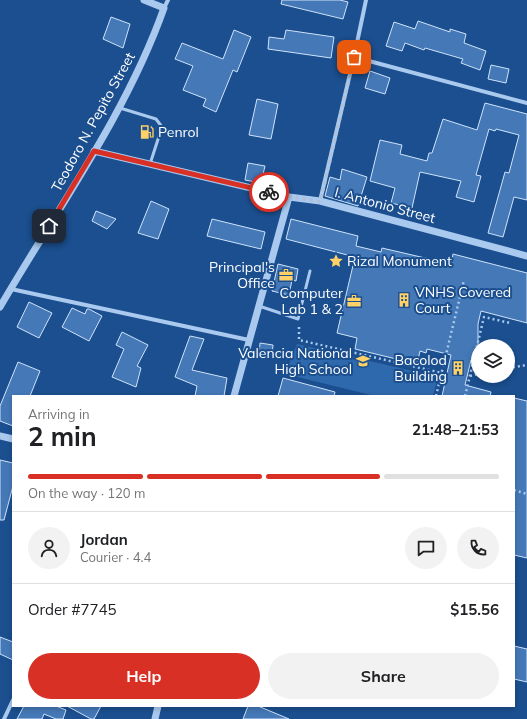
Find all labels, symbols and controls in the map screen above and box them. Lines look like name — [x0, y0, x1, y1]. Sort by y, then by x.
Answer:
pin — [337, 40, 371, 74]
icon: bag — [343, 46, 365, 68]
street label: Teodoro N. Pepito Street — [47, 49, 139, 195]
place label: Penrol — [158, 123, 199, 141]
fuel station icon: Penrol — [139, 124, 155, 140]
courier — [249, 172, 289, 212]
icon: bike — [258, 181, 280, 203]
street label: I. Antonio Street — [333, 183, 437, 227]
pin — [32, 209, 66, 243]
icon: home — [38, 215, 60, 237]
place label: Rizal Monument — [347, 252, 452, 270]
place icon: Rizal Monument — [328, 253, 344, 269]
place label: Principal's Office — [209, 258, 275, 292]
office icon: Principal's Office — [278, 267, 294, 283]
place label: VNHS Covered Court — [415, 283, 511, 317]
place label: Computer Lab 1 & 2 — [280, 284, 344, 318]
building icon: VNHS Covered Court — [396, 292, 412, 308]
office icon: Computer Lab 1 & 2 — [346, 293, 362, 309]
map controls — [471, 339, 515, 383]
button: layers — [471, 339, 515, 383]
place label: Valencia National High School — [238, 344, 352, 378]
place label: Bacolod Building — [394, 351, 447, 385]
school or university icon: Valencia National High School — [355, 353, 371, 369]
building icon: Bacolod Building — [450, 360, 466, 376]
text: Arriving in — [28, 406, 90, 422]
text: 2 min — [28, 420, 97, 453]
text: 21:48–21:53 — [412, 420, 499, 439]
text: On the way · 120 m — [28, 485, 145, 501]
button: person — [28, 527, 70, 569]
button: chat — [405, 527, 447, 569]
button: phone — [457, 527, 499, 569]
text: Jordan — [80, 530, 128, 549]
text: Courier · 4.4 — [80, 549, 151, 565]
text: Order #7745 — [28, 600, 116, 619]
text: $15.56 — [450, 600, 499, 619]
button: Help — [28, 653, 260, 699]
button: Share — [268, 653, 499, 699]

